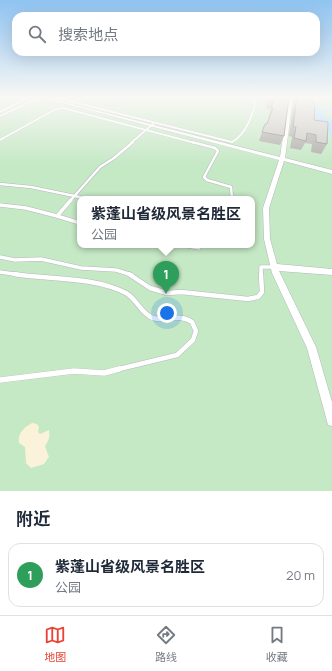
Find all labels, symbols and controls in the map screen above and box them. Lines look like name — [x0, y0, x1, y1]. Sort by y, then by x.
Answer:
search box — [12, 12, 320, 56]
icon: search — [26, 23, 48, 45]
text: 搜索地点 — [58, 24, 118, 45]
popup — [77, 196, 255, 248]
text: 紫蓬山省级风景名胜区 — [91, 203, 241, 224]
text: 公园 — [91, 225, 117, 243]
pin: 1 — [153, 261, 179, 294]
your location — [157, 303, 177, 323]
text: 附近 — [16, 507, 50, 530]
text: 紫蓬山省级风景名胜区 — [55, 556, 205, 577]
text: 1 — [27, 566, 33, 584]
text: 20 m — [286, 566, 315, 584]
text: 公园 — [55, 578, 81, 596]
tab: 地图 — [44, 624, 66, 664]
tab: 路线 — [155, 624, 177, 664]
tab: 收藏 — [266, 624, 288, 664]

